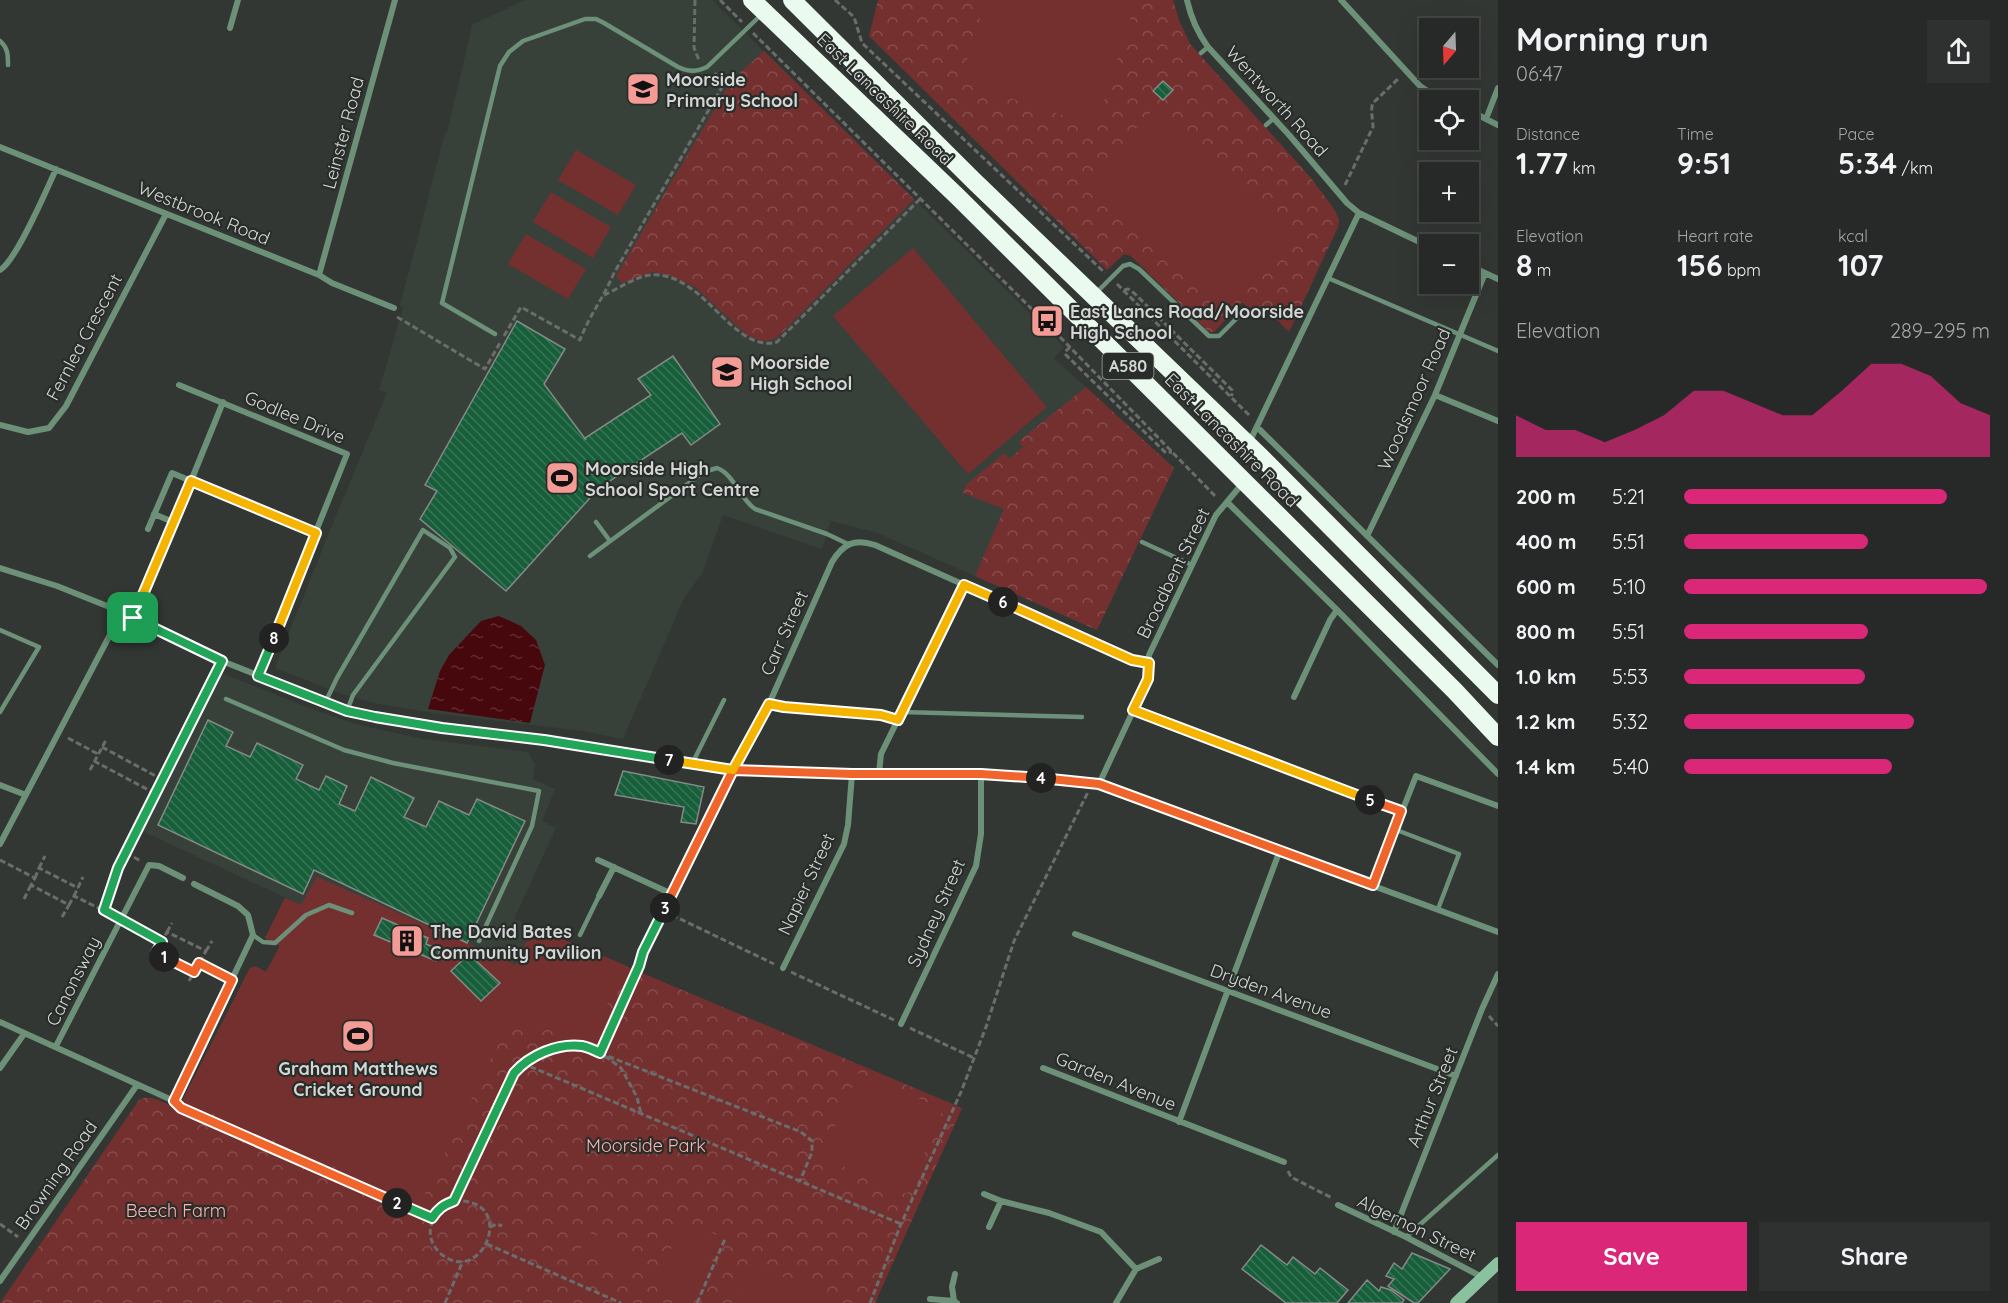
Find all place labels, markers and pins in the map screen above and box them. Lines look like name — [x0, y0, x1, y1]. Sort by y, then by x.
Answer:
place label: Moorside Primary School — [666, 68, 798, 112]
school or university icon: Moorside Primary School — [625, 71, 661, 107]
place label: East Lancs Road/Moorside High School — [1070, 300, 1304, 344]
bus stop icon: East Lancs Road/Moorside High School — [1029, 303, 1065, 339]
place label: Moorside High School — [750, 351, 852, 395]
school or university icon: Moorside High School — [709, 354, 745, 390]
place label: Moorside High School Sport Centre — [585, 457, 760, 501]
sports icon: Moorside High School Sport Centre — [544, 460, 580, 496]
pin: 6 — [988, 587, 1018, 617]
pin — [107, 592, 158, 643]
pin: 8 — [259, 623, 289, 653]
pin: 7 — [654, 745, 684, 775]
pin: 4 — [1026, 763, 1056, 793]
pin: 5 — [1355, 785, 1385, 815]
pin: 3 — [650, 893, 680, 923]
place label: The David Bates Community Pavilion — [430, 920, 602, 964]
building icon: The David Bates Community Pavilion — [389, 923, 425, 959]
pin: 1 — [149, 942, 179, 972]
sports icon: Graham Matthews Cricket Ground — [340, 1018, 376, 1054]
place label: Graham Matthews Cricket Ground — [278, 1057, 438, 1101]
pin: 2 — [382, 1188, 412, 1218]

